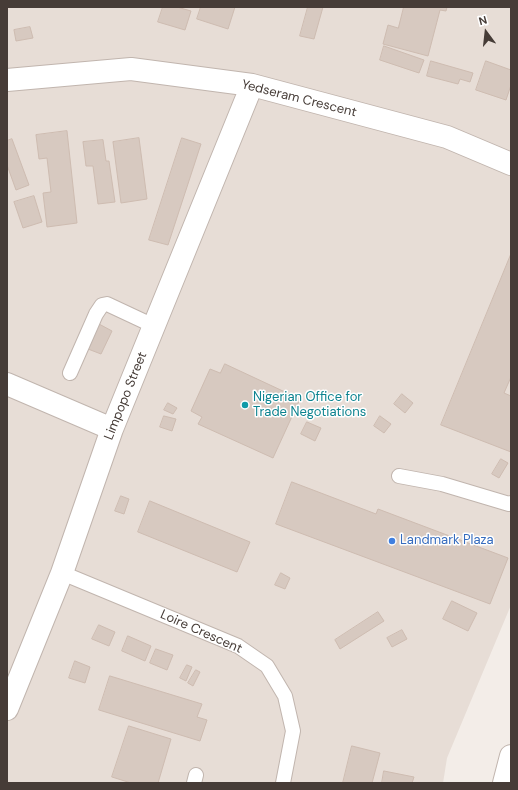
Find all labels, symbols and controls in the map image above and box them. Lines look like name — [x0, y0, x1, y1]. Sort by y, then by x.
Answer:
north arrow — [466, 12, 506, 52]
text: N — [477, 13, 489, 28]
street label: Yedseram Crescent — [240, 77, 358, 121]
street label: Limpopo Street — [101, 350, 151, 442]
place label: Nigerian Office for Trade Negotiations — [253, 390, 366, 421]
marker: Nigerian Office for Trade Negotiations — [240, 400, 250, 410]
place label: Landmark Plaza — [400, 533, 494, 549]
marker: Landmark Plaza — [387, 536, 397, 546]
street label: Loire Crescent — [158, 607, 244, 657]

